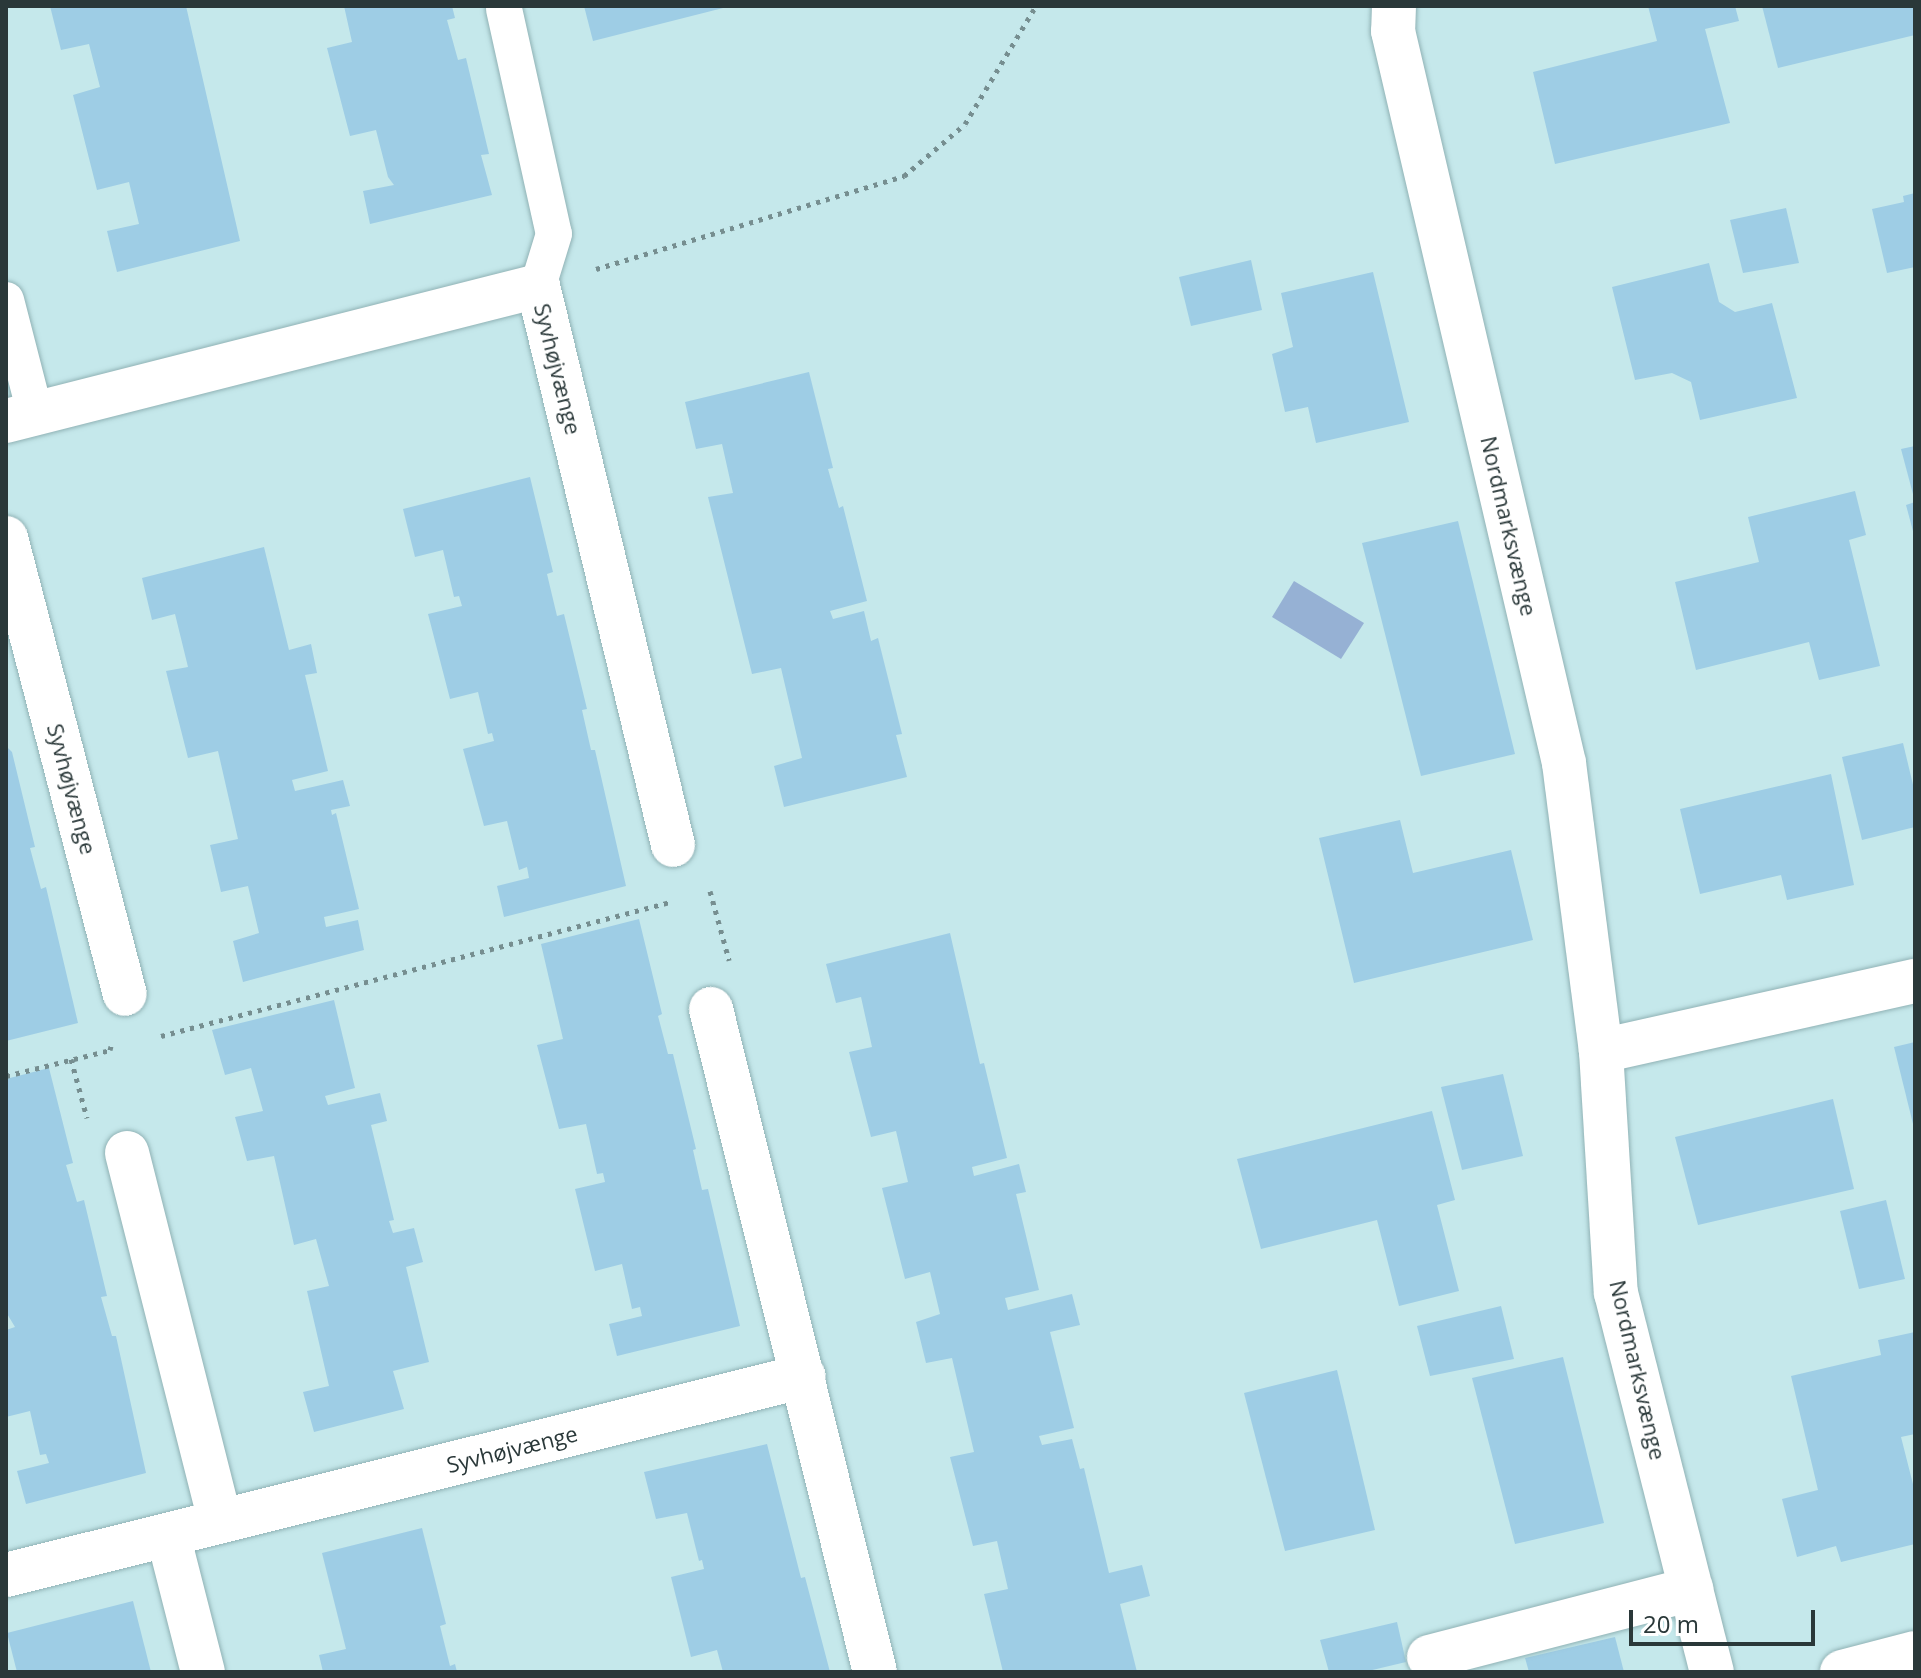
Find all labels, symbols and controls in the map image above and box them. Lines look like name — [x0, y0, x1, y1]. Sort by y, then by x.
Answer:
street label: Syvhøjvænge — [529, 301, 587, 437]
street label: Nordmarksvænge — [1475, 434, 1543, 618]
street label: Syvhøjvænge — [42, 721, 102, 857]
street label: Nordmarksvænge — [1604, 1278, 1672, 1462]
street label: Syvhøjvænge — [444, 1420, 580, 1478]
scale bar — [1633, 1594, 1819, 1644]
text: 20 m — [1643, 1607, 1699, 1640]

